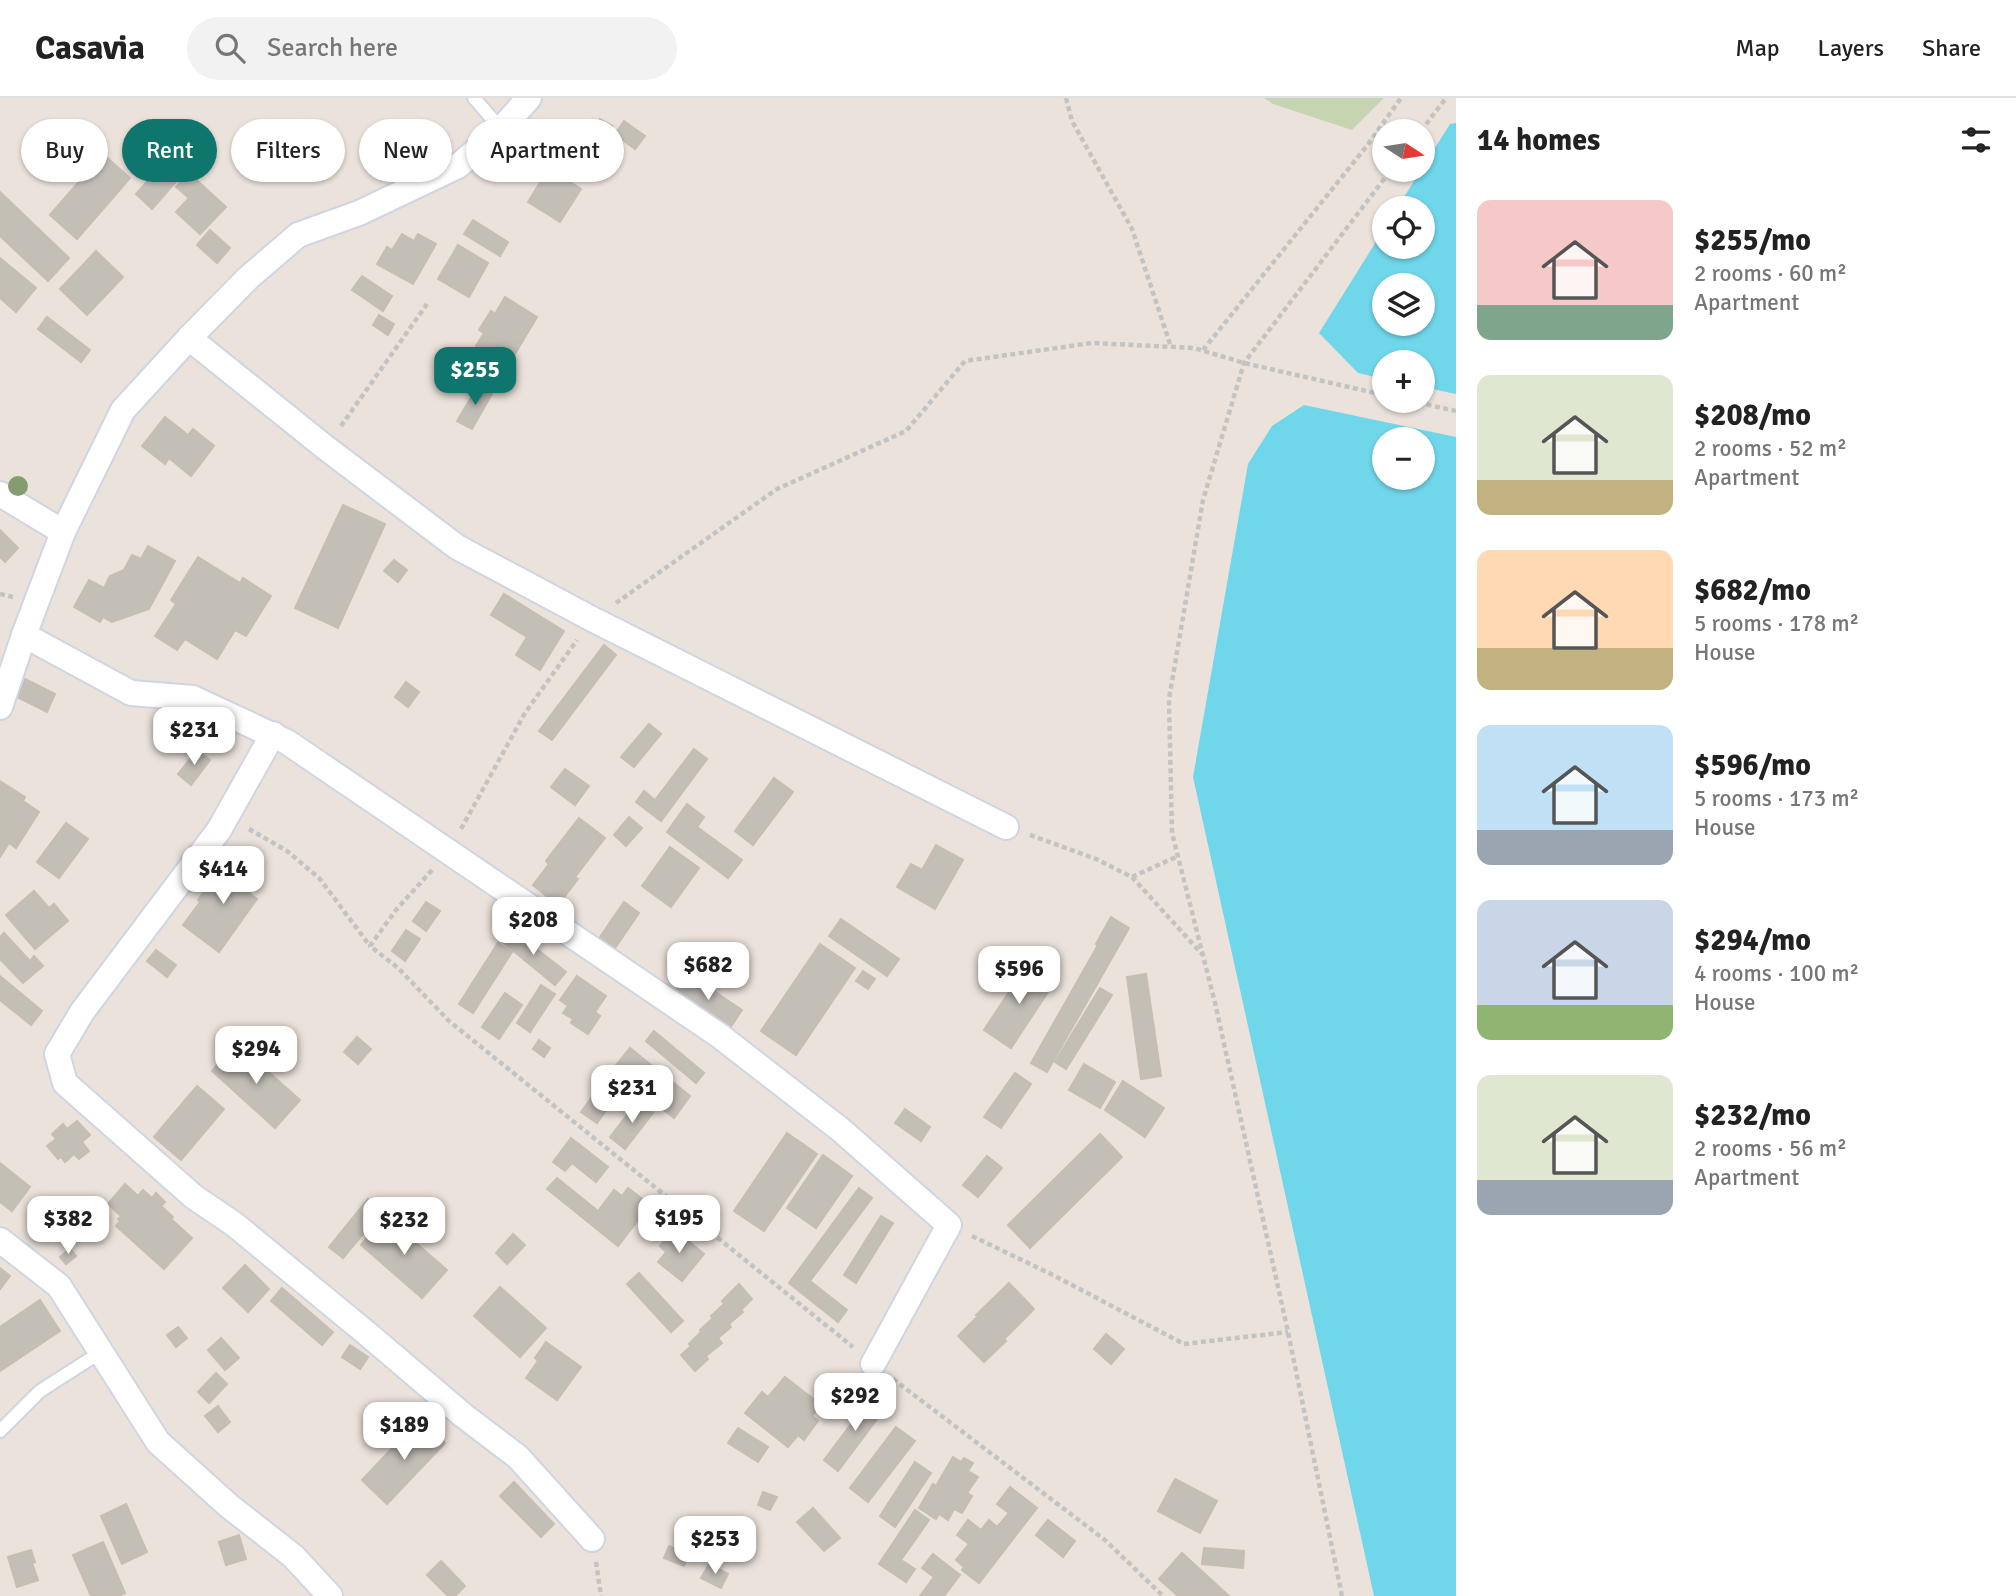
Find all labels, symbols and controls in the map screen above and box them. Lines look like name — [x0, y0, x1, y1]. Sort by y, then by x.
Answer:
search box — [187, 17, 677, 80]
text: Casavia — [35, 28, 145, 69]
icon: search — [211, 29, 249, 67]
text: Search here — [267, 32, 398, 64]
text: Map — [1735, 33, 1780, 63]
text: Layers — [1818, 33, 1884, 63]
text: Share — [1922, 33, 1981, 63]
chip: Buy — [21, 119, 108, 182]
chip: Rent — [122, 119, 217, 182]
chip: Filters — [231, 119, 345, 182]
chip: New — [359, 119, 452, 182]
chip: Apartment — [466, 119, 624, 182]
north arrow — [1372, 119, 1435, 182]
map controls — [1372, 119, 1435, 490]
icon: filters — [1957, 121, 1995, 159]
text: 14 homes — [1477, 122, 1600, 159]
button: locate — [1372, 196, 1435, 259]
text: $255/mo — [1694, 222, 1811, 259]
icon: home — [1533, 228, 1617, 312]
text: 2 rooms · 60 m² — [1694, 259, 1847, 288]
button: layers — [1372, 273, 1435, 336]
text: Apartment — [1694, 288, 1799, 317]
pin: $255 — [434, 348, 516, 407]
button: + — [1372, 350, 1435, 413]
text: $255 — [450, 355, 500, 384]
text: $208/mo — [1694, 397, 1811, 434]
icon: home — [1533, 403, 1617, 487]
button: − — [1372, 427, 1435, 490]
text: 2 rooms · 52 m² — [1694, 434, 1847, 463]
text: Apartment — [1694, 463, 1799, 492]
text: $682/mo — [1694, 572, 1811, 609]
icon: home — [1533, 578, 1617, 662]
text: 5 rooms · 178 m² — [1694, 609, 1859, 638]
text: House — [1694, 638, 1756, 667]
pin: $231 — [153, 708, 235, 767]
text: $231 — [169, 715, 219, 744]
text: $596/mo — [1694, 747, 1811, 784]
icon: home — [1533, 753, 1617, 837]
text: 5 rooms · 173 m² — [1694, 784, 1859, 813]
text: House — [1694, 813, 1756, 842]
pin: $414 — [182, 846, 264, 906]
text: $414 — [198, 854, 248, 883]
pin: $208 — [492, 898, 574, 957]
text: $208 — [508, 905, 558, 934]
text: $294/mo — [1694, 922, 1811, 959]
icon: home — [1533, 928, 1617, 1012]
pin: $682 — [667, 942, 749, 1002]
pin: $596 — [978, 946, 1060, 1006]
text: $682 — [683, 950, 733, 979]
text: $596 — [994, 954, 1044, 983]
text: 4 rooms · 100 m² — [1694, 959, 1859, 988]
text: House — [1694, 988, 1756, 1017]
pin: $294 — [215, 1026, 297, 1086]
text: $294 — [231, 1034, 281, 1063]
pin: $231 — [591, 1066, 673, 1125]
text: $231 — [607, 1073, 657, 1102]
text: $232/mo — [1694, 1097, 1811, 1134]
icon: home — [1533, 1103, 1617, 1187]
text: 2 rooms · 56 m² — [1694, 1134, 1847, 1163]
text: Apartment — [1694, 1163, 1799, 1192]
pin: $382 — [27, 1196, 109, 1256]
pin: $195 — [638, 1196, 720, 1255]
pin: $232 — [363, 1198, 445, 1257]
text: $195 — [654, 1203, 704, 1232]
text: $382 — [43, 1204, 93, 1233]
text: $232 — [379, 1205, 429, 1234]
pin: $292 — [814, 1374, 896, 1433]
text: $292 — [830, 1381, 880, 1410]
pin: $189 — [363, 1402, 445, 1462]
text: $189 — [379, 1410, 429, 1439]
pin: $253 — [674, 1516, 756, 1576]
text: $253 — [690, 1524, 740, 1553]

